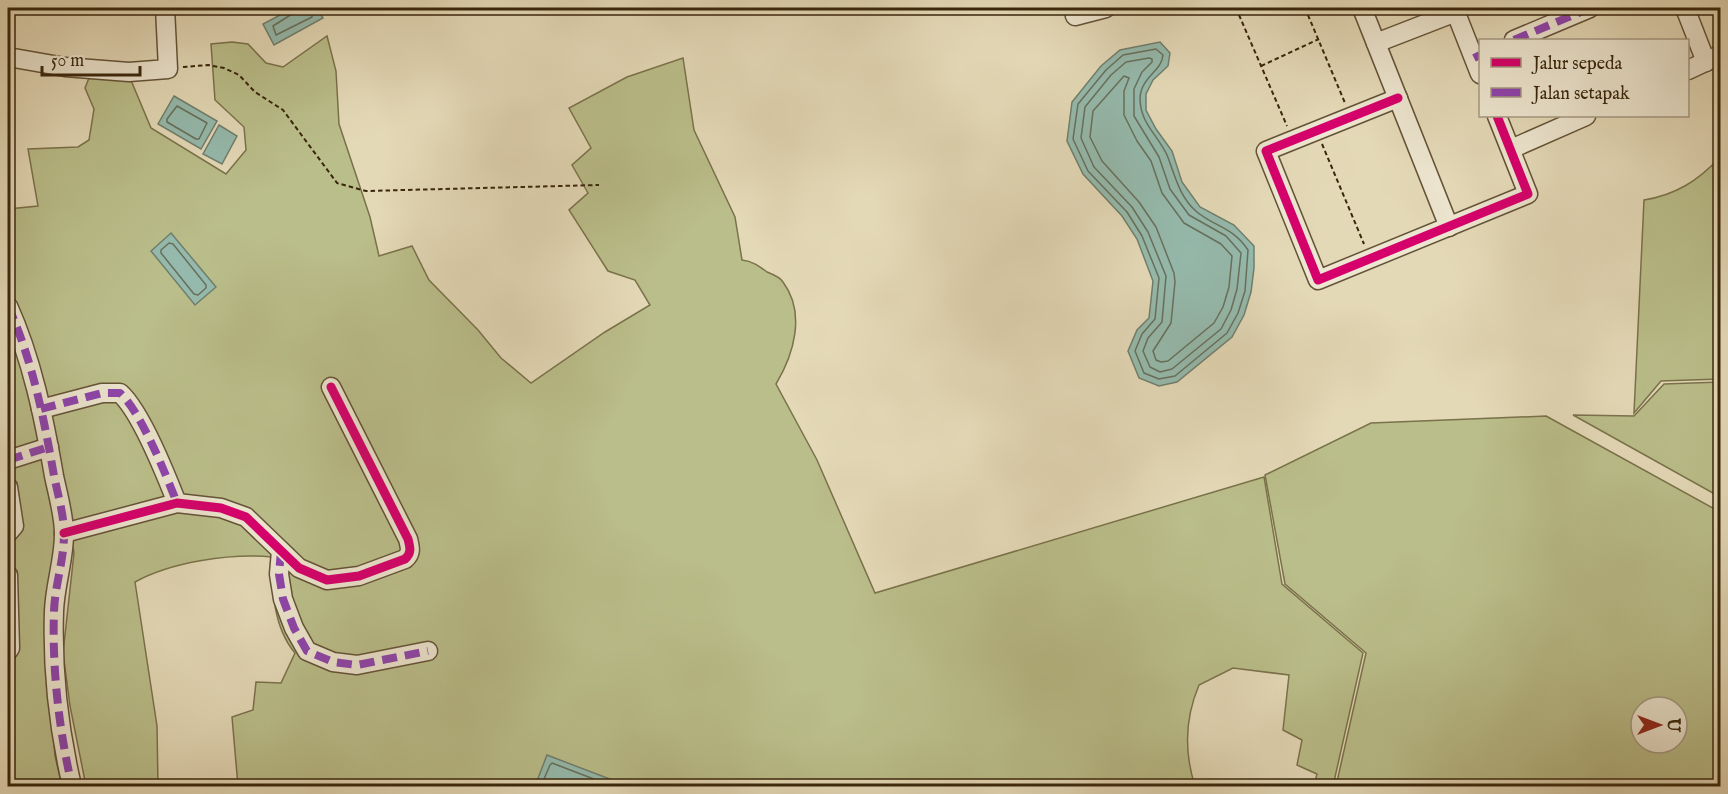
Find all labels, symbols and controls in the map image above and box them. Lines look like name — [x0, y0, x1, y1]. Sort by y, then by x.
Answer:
scale bar — [42, 39, 140, 77]
legend — [1479, 39, 1689, 117]
text: 50 m — [51, 50, 84, 73]
text: Jalur sepeda — [1531, 53, 1623, 76]
text: Jalan setapak — [1531, 83, 1630, 106]
north arrow — [1629, 695, 1689, 755]
text: U — [1662, 717, 1682, 732]

